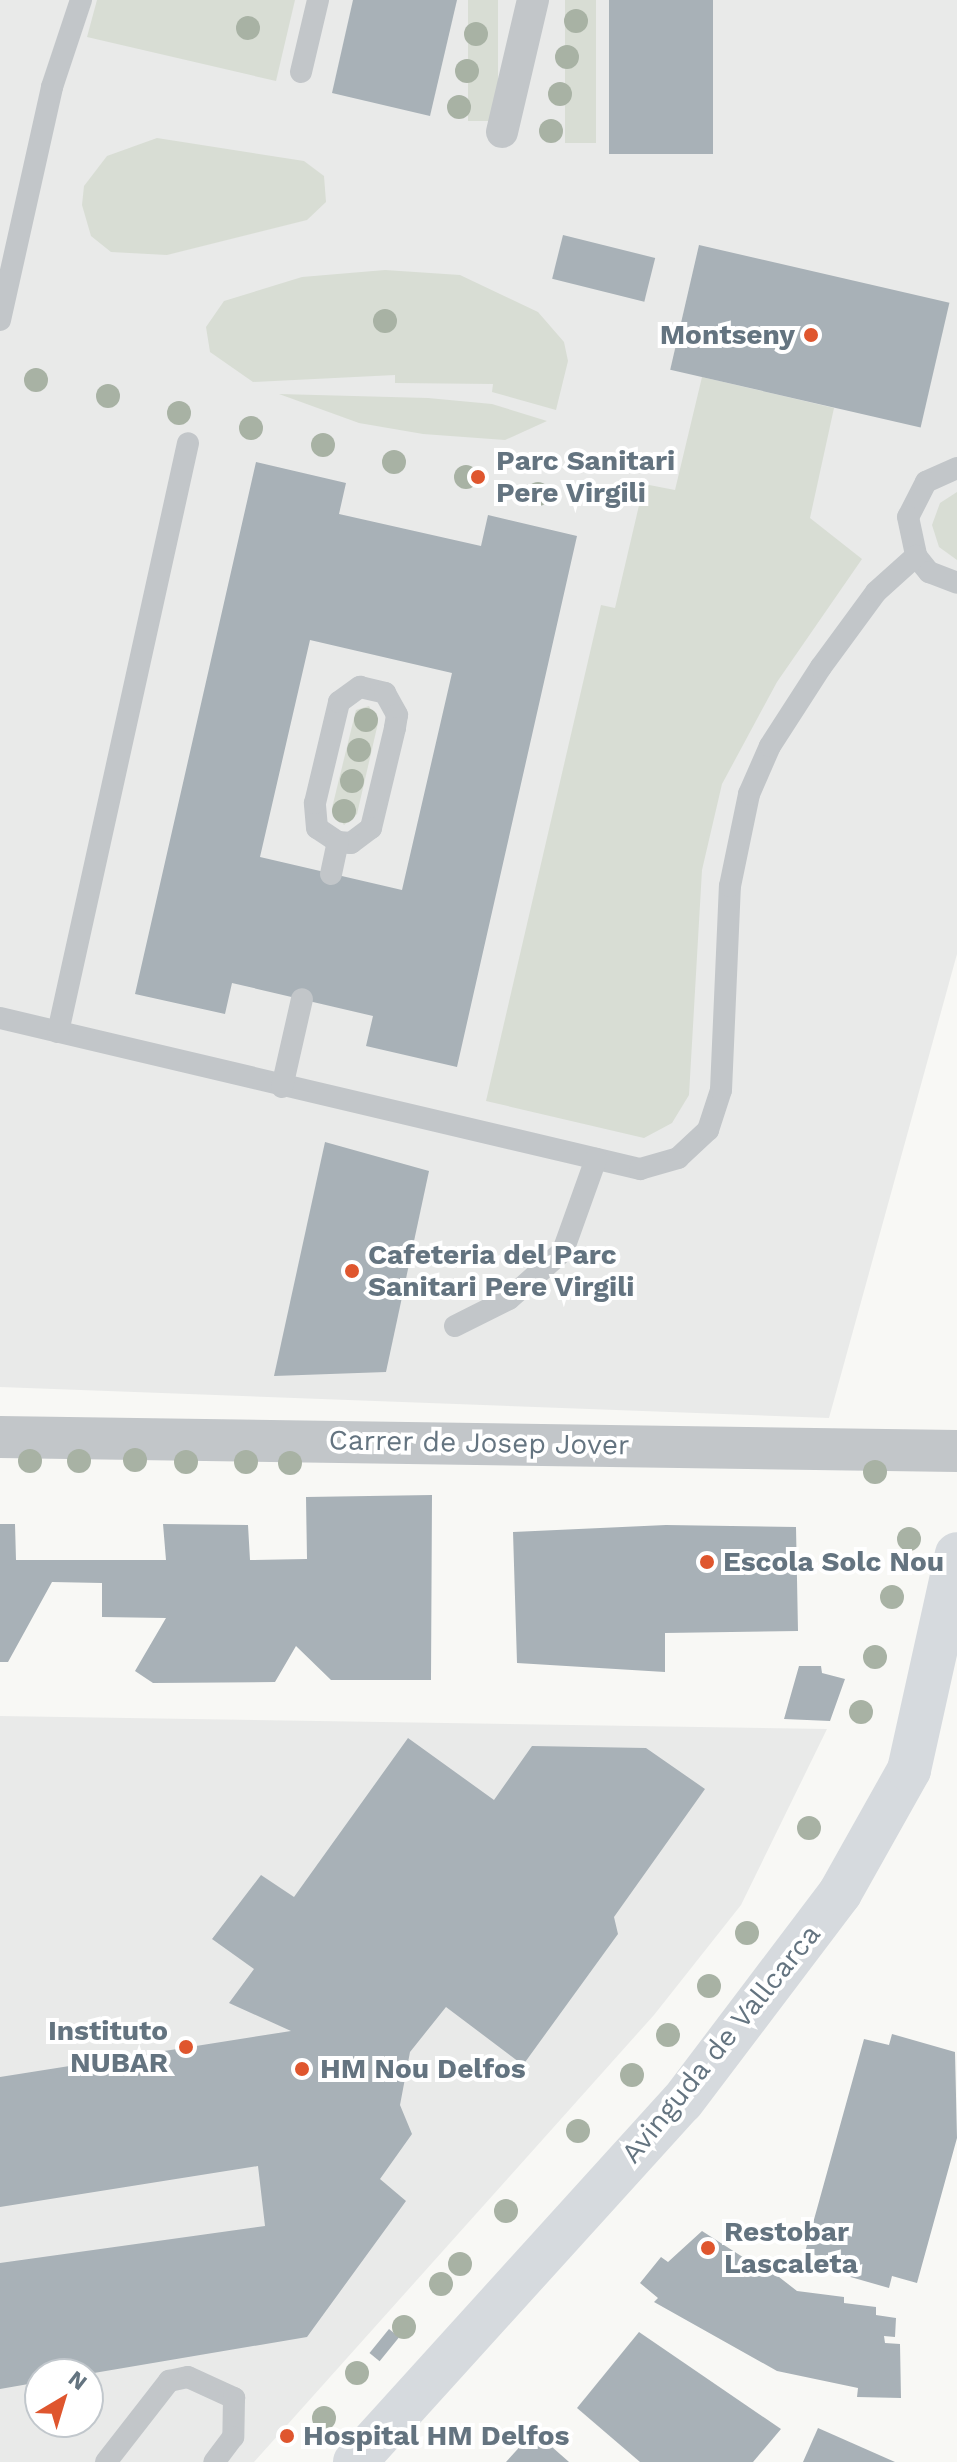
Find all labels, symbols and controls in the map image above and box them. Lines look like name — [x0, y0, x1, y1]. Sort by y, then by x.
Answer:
place label: Montseny — [660, 318, 795, 352]
marker: Montseny — [802, 326, 820, 344]
place label: Parc Sanitari Pere Virgili — [496, 444, 675, 510]
marker: Parc Sanitari Pere Virgili — [467, 466, 489, 488]
place label: Cafeteria del Parc Sanitari Pere Virgili — [368, 1238, 635, 1304]
marker: Cafeteria del Parc Sanitari Pere Virgili — [343, 1262, 361, 1280]
street label: Carrer de Josep Jover — [327, 1424, 631, 1462]
place label: Escola Solc Nou — [723, 1545, 944, 1579]
marker: Escola Solc Nou — [698, 1553, 716, 1571]
street label: Avinguda de Vallcarca — [614, 1917, 828, 2171]
place label: Instituto NUBAR — [48, 2014, 168, 2080]
marker: Instituto NUBAR — [175, 2036, 197, 2058]
place label: HM Nou Delfos — [320, 2052, 526, 2086]
marker: HM Nou Delfos — [291, 2058, 313, 2080]
place label: Restobar Lascaleta — [724, 2215, 858, 2281]
marker: Restobar Lascaleta — [699, 2239, 717, 2257]
north arrow — [24, 2358, 104, 2438]
text: N — [64, 2365, 92, 2395]
place label: Hospital HM Delfos — [303, 2419, 570, 2453]
marker: Hospital HM Delfos — [278, 2427, 296, 2445]

